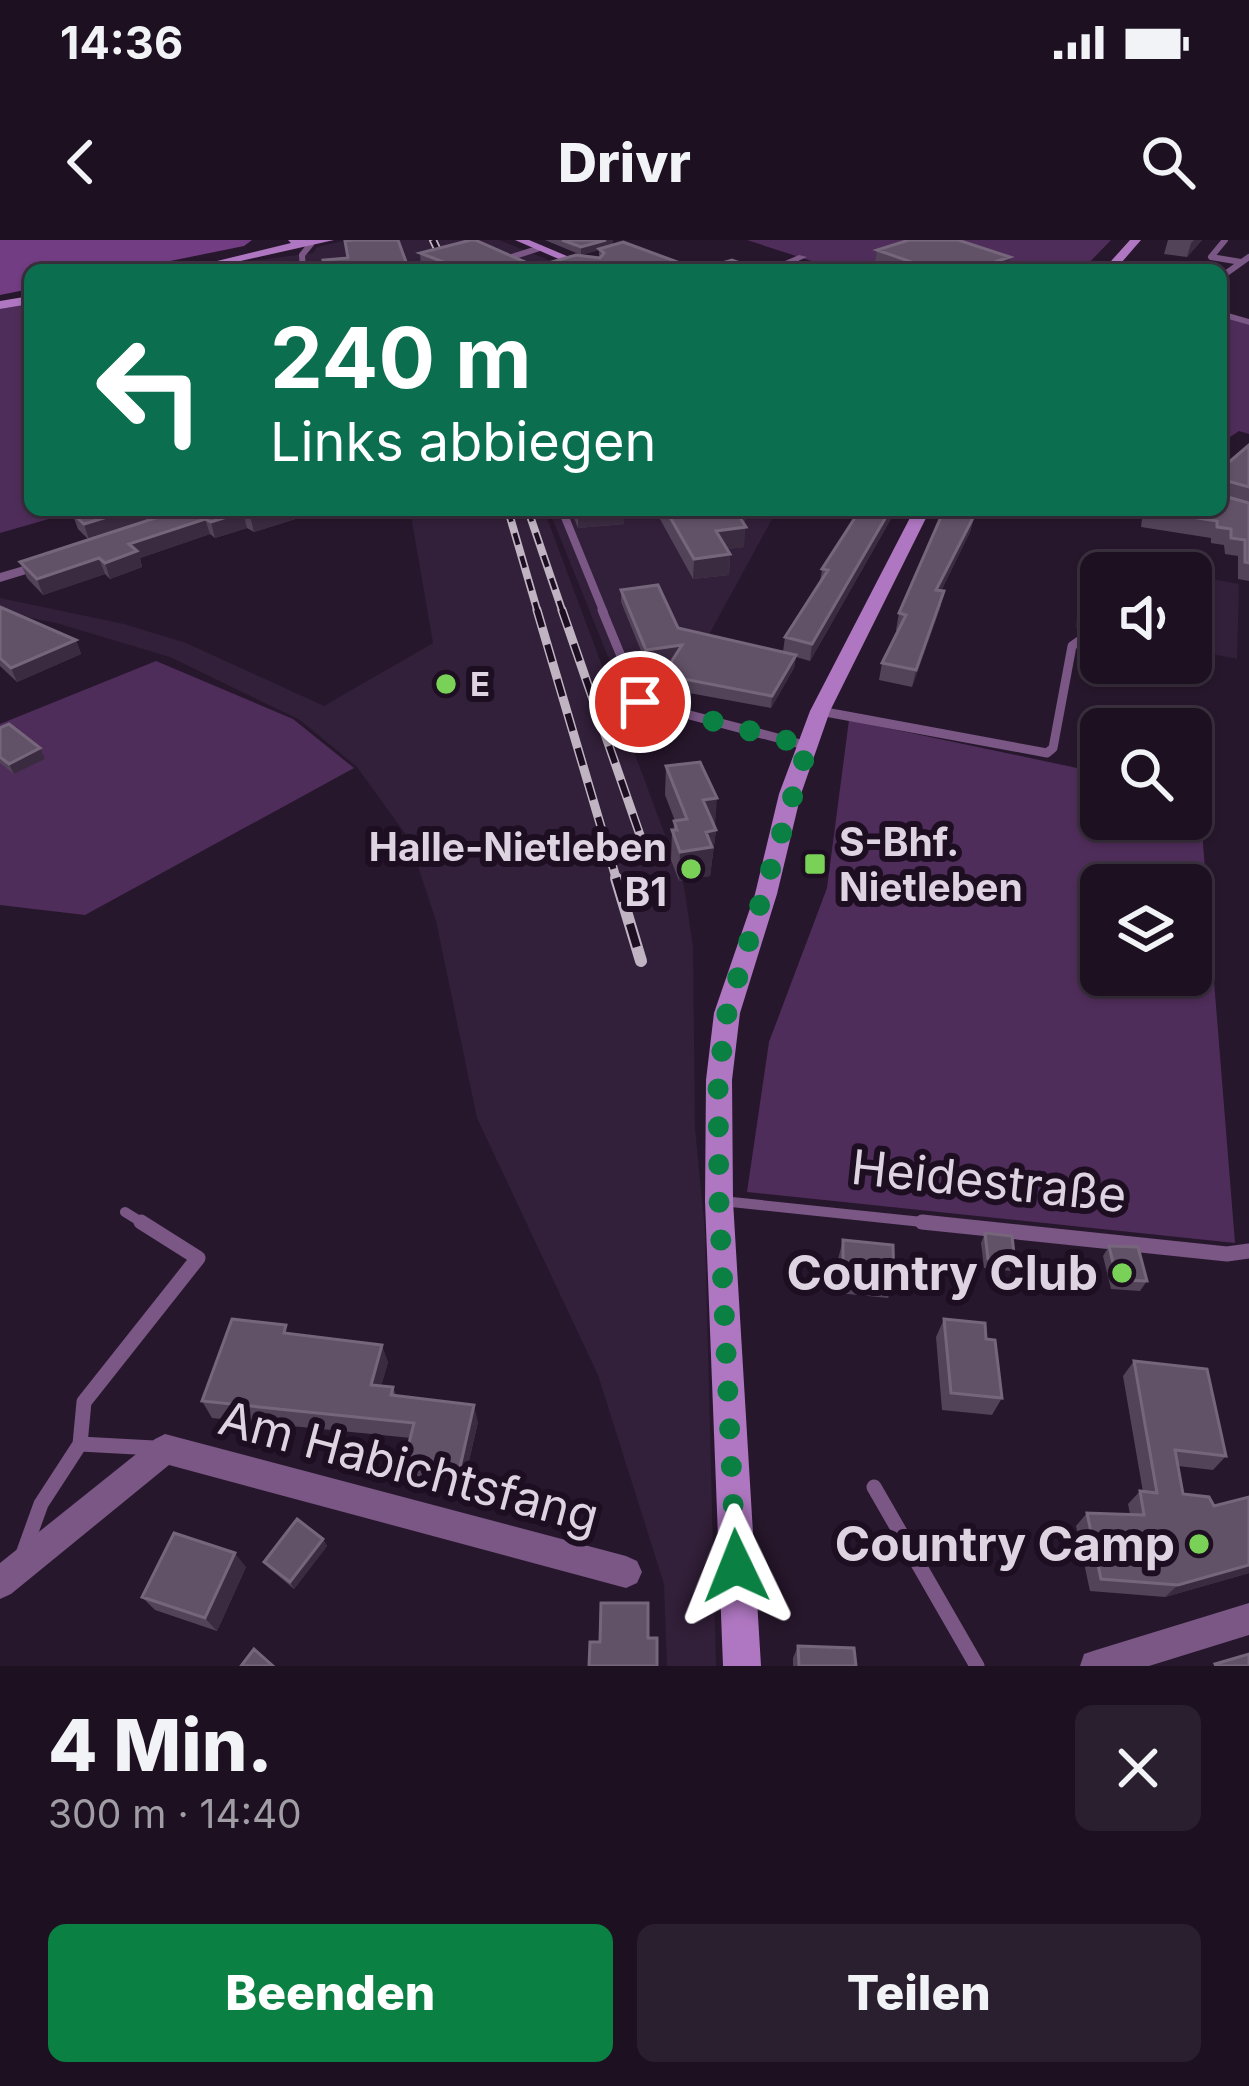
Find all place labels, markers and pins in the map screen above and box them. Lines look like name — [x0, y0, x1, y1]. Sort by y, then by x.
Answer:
pin — [589, 651, 691, 753]
place label: E — [470, 664, 490, 704]
marker: E — [433, 671, 459, 697]
place label: S-Bhf. Nietleben — [839, 818, 1023, 910]
place label: Halle-Nietleben B1 — [369, 823, 667, 915]
marker: S-Bhf. Nietleben — [802, 851, 828, 877]
marker: Halle-Nietleben B1 — [678, 856, 704, 882]
place label: Country Club — [786, 1243, 1098, 1302]
marker: Country Club — [1109, 1260, 1135, 1286]
place label: Country Camp — [835, 1514, 1175, 1573]
marker: Country Camp — [1186, 1531, 1212, 1557]

